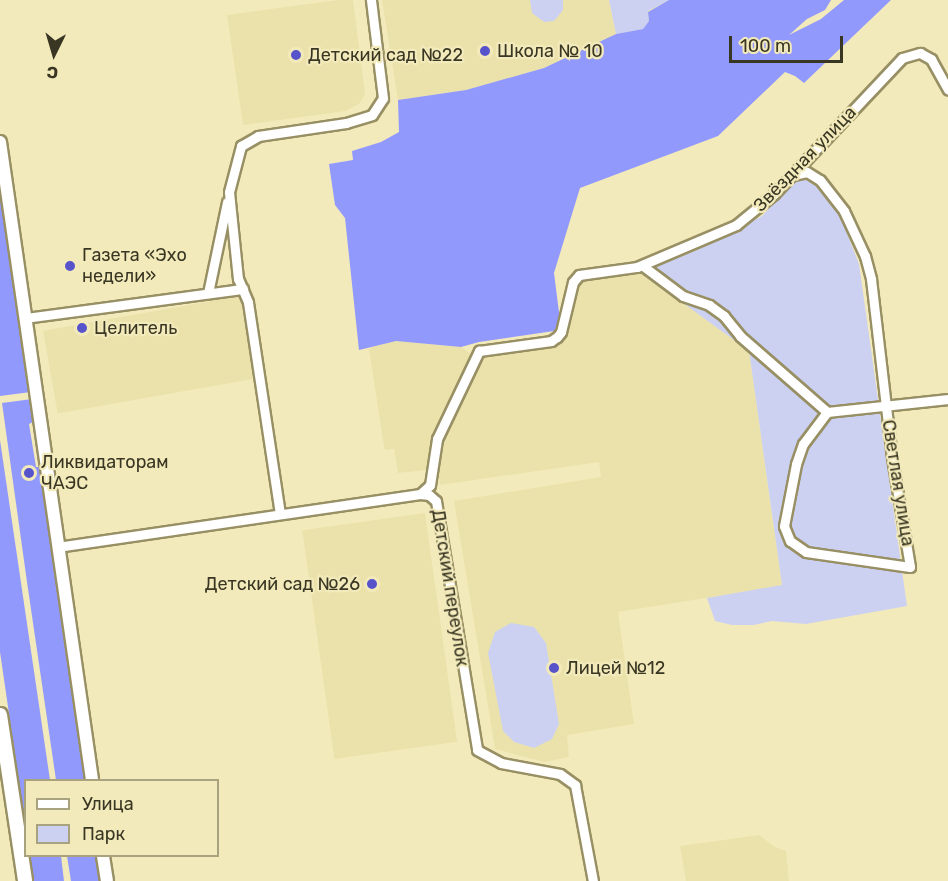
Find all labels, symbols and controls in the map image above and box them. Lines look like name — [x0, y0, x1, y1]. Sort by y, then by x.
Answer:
north arrow — [24, 24, 84, 84]
scale bar — [732, 24, 846, 62]
text: 100 m — [740, 35, 791, 57]
place label: Школа № 10 — [497, 40, 603, 62]
place label: Детский сад №22 — [308, 44, 463, 66]
marker: Школа № 10 — [478, 44, 492, 58]
marker: Детский сад №22 — [289, 48, 303, 62]
text: С — [46, 62, 59, 82]
street label: Звёздная улица — [749, 102, 861, 216]
place label: Газета «Эхо недели» — [82, 245, 187, 288]
marker: Газета «Эхо недели» — [63, 259, 77, 273]
place label: Целитель — [94, 317, 177, 339]
marker: Целитель — [75, 321, 89, 335]
street label: Светлая улица — [877, 418, 919, 548]
place label: Ликвидаторам ЧАЭС — [41, 452, 169, 494]
marker: Ликвидаторам ЧАЭС — [22, 466, 36, 480]
street label: Детский переулок — [427, 508, 473, 668]
place label: Детский сад №26 — [205, 573, 360, 595]
marker: Детский сад №26 — [365, 577, 379, 591]
place label: Лицей №12 — [566, 657, 665, 679]
marker: Лицей №12 — [547, 661, 561, 675]
legend — [24, 779, 219, 857]
text: Улица — [82, 793, 134, 815]
text: Парк — [82, 823, 125, 845]

